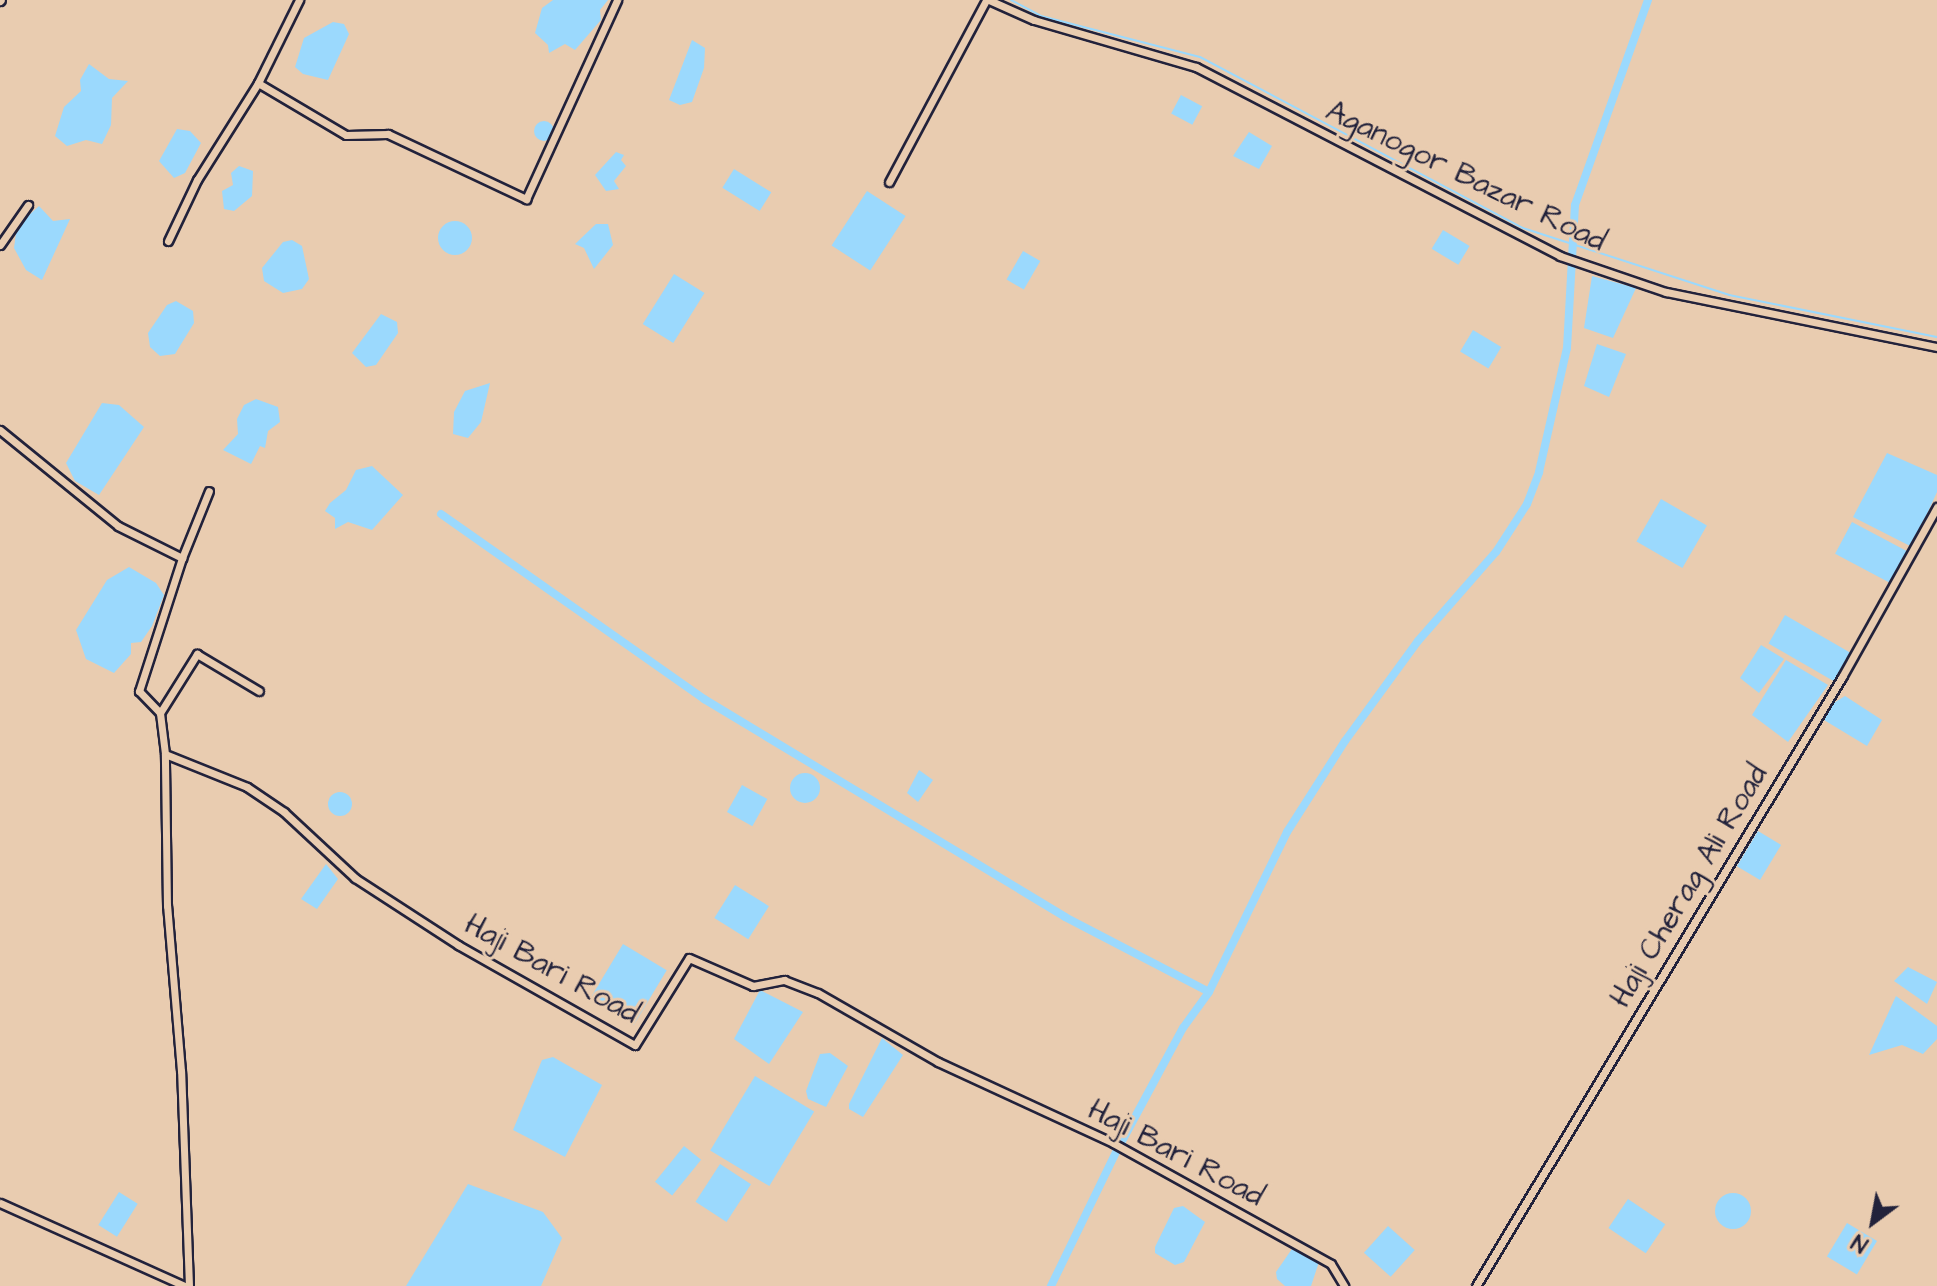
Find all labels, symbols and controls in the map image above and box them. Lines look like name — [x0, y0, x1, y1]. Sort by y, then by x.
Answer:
street label: Aganogor Bazar Road — [1320, 93, 1612, 259]
street label: Haji Cherag Ali Road — [1602, 758, 1776, 1014]
street label: Haji Bari Road — [458, 906, 646, 1032]
street label: Haji Bari Road — [1082, 1092, 1270, 1214]
north arrow — [1833, 1182, 1913, 1262]
text: N — [1846, 1226, 1874, 1260]

